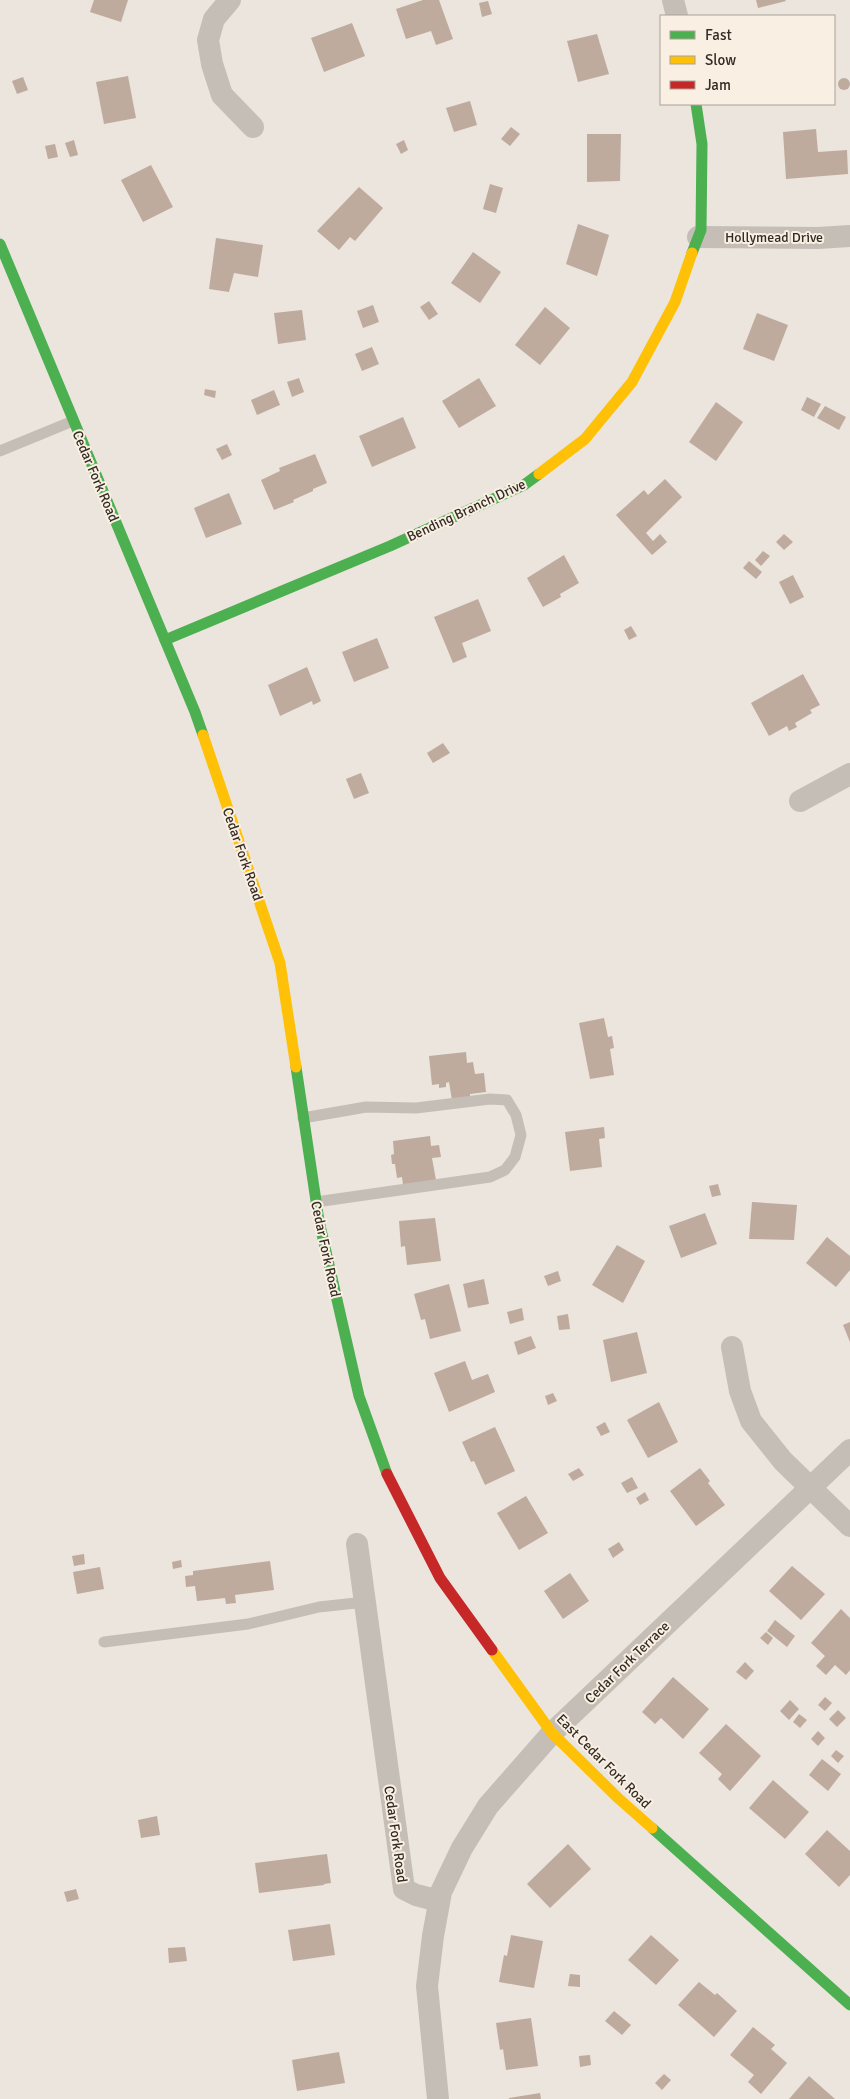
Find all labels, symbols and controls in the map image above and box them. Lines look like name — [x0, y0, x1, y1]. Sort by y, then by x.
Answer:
legend — [660, 15, 835, 105]
text: Fast — [705, 26, 732, 44]
text: Slow — [705, 51, 736, 69]
text: Jam — [705, 76, 731, 94]
street label: Hollymead Drive — [725, 229, 823, 246]
street label: Cedar Fork Road — [69, 428, 122, 524]
street label: Bending Branch Drive — [404, 475, 528, 545]
street label: Cedar Fork Road — [219, 805, 266, 903]
street label: Cedar Fork Road — [307, 1200, 344, 1299]
street label: Cedar Fork Terrace — [582, 1618, 673, 1707]
street label: East Cedar Fork Road — [553, 1711, 654, 1812]
street label: Cedar Fork Road — [380, 1785, 411, 1884]

